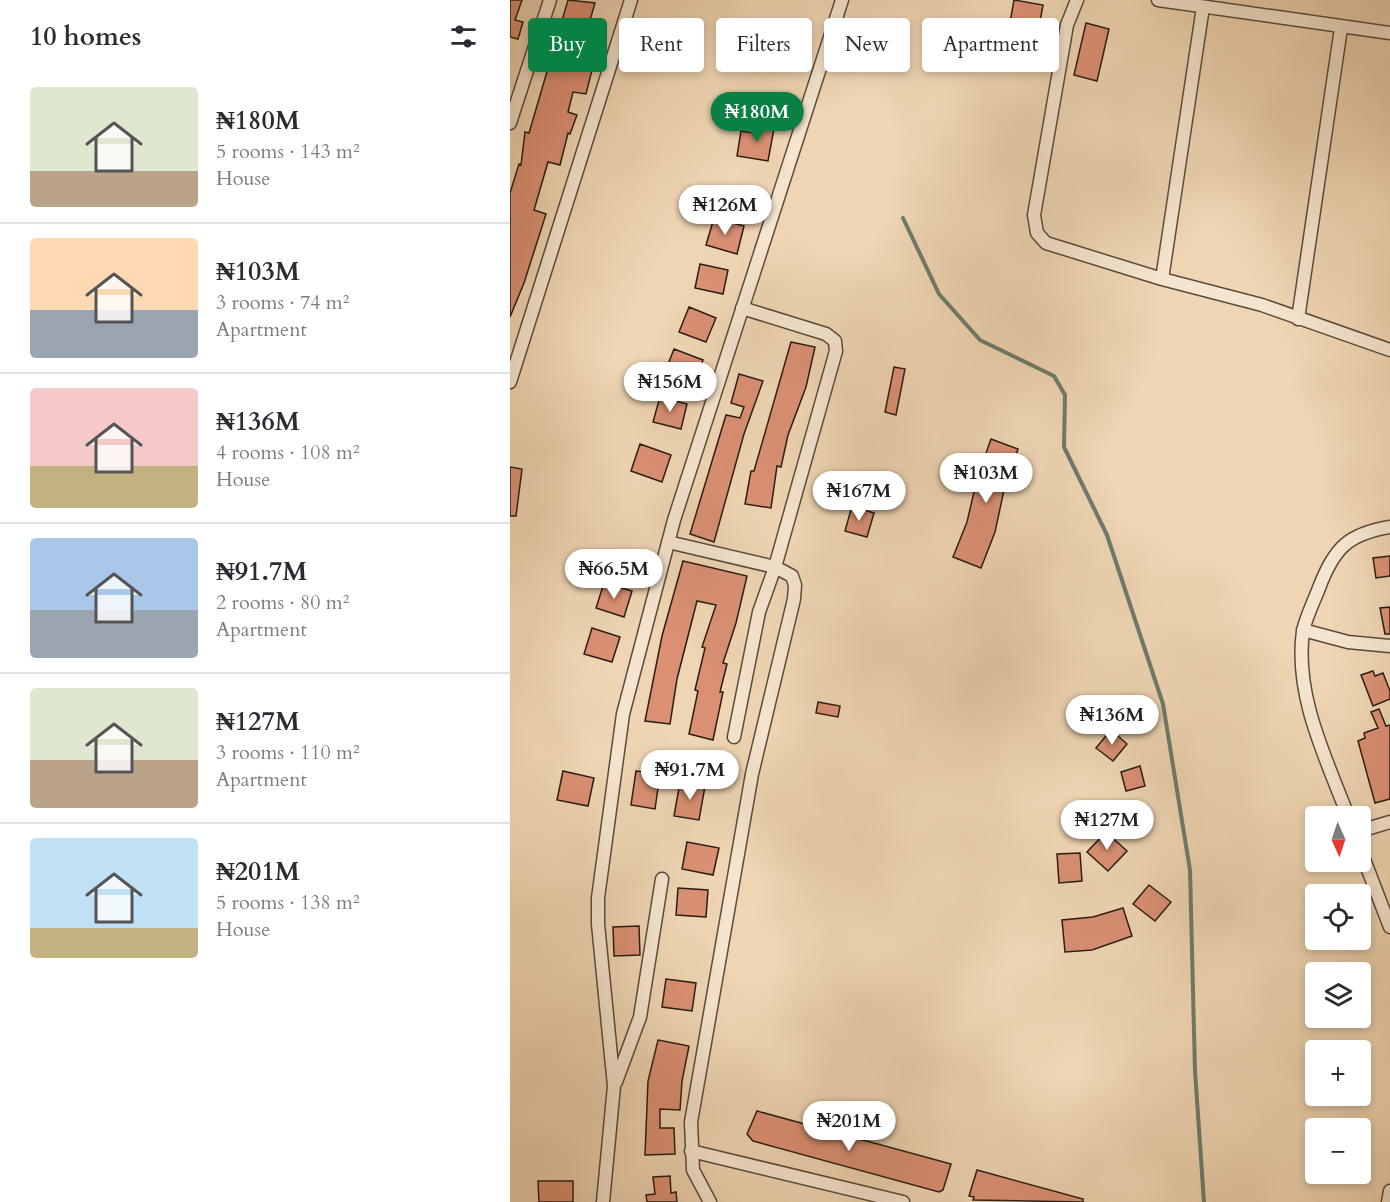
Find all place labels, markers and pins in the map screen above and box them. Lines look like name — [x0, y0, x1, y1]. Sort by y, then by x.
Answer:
pin: ₦180M — [715, 92, 799, 143]
pin: ₦126M — [683, 185, 767, 236]
pin: ₦156M — [628, 362, 712, 413]
pin: ₦103M — [944, 453, 1028, 504]
pin: ₦167M — [817, 471, 901, 522]
pin: ₦66.5M — [565, 549, 663, 600]
pin: ₦136M — [1070, 695, 1154, 746]
pin: ₦91.7M — [641, 750, 739, 801]
pin: ₦127M — [1065, 800, 1149, 851]
pin: ₦201M — [807, 1101, 891, 1152]

